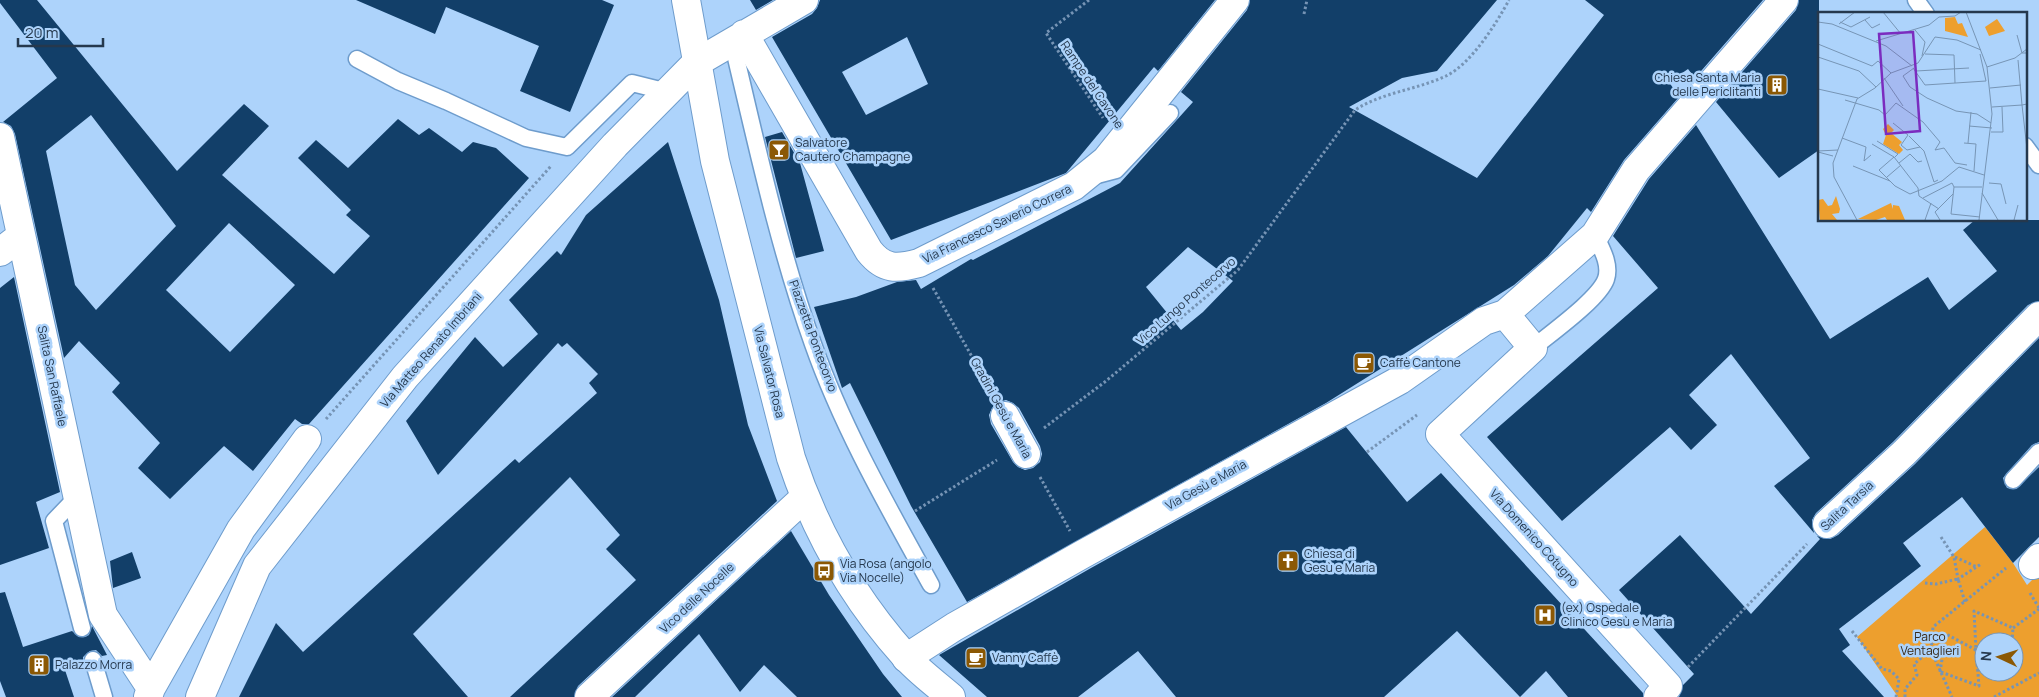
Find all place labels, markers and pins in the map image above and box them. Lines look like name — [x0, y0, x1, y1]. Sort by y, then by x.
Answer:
place label: Chiesa Santa Maria delle Periclitanti — [1654, 69, 1761, 100]
building icon: Chiesa Santa Maria delle Periclitanti — [1765, 73, 1789, 97]
place label: Salvatore Cautero Champagne — [795, 134, 910, 165]
bar icon: Salvatore Cautero Champagne — [767, 138, 791, 162]
cafe icon: Caffè Cantone — [1352, 351, 1376, 375]
place label: Caffè Cantone — [1380, 354, 1461, 371]
place label: Chiesa di Gesù e Maria — [1304, 545, 1375, 576]
church icon: Chiesa di Gesù e Maria — [1276, 549, 1300, 573]
place label: Via Rosa (angolo Via Nocelle) — [840, 555, 932, 586]
bus stop icon: Via Rosa (angolo Via Nocelle) — [812, 559, 836, 583]
place label: (ex) Ospedale Clinico Gesù e Maria — [1561, 599, 1672, 630]
hospital icon: (ex) Ospedale Clinico Gesù e Maria — [1533, 603, 1557, 627]
cafe icon: Vanny Caffè — [964, 646, 988, 670]
place label: Vanny Caffè — [992, 649, 1058, 666]
building icon: Palazzo Morra — [27, 653, 51, 677]
place label: Palazzo Morra — [55, 656, 132, 673]

